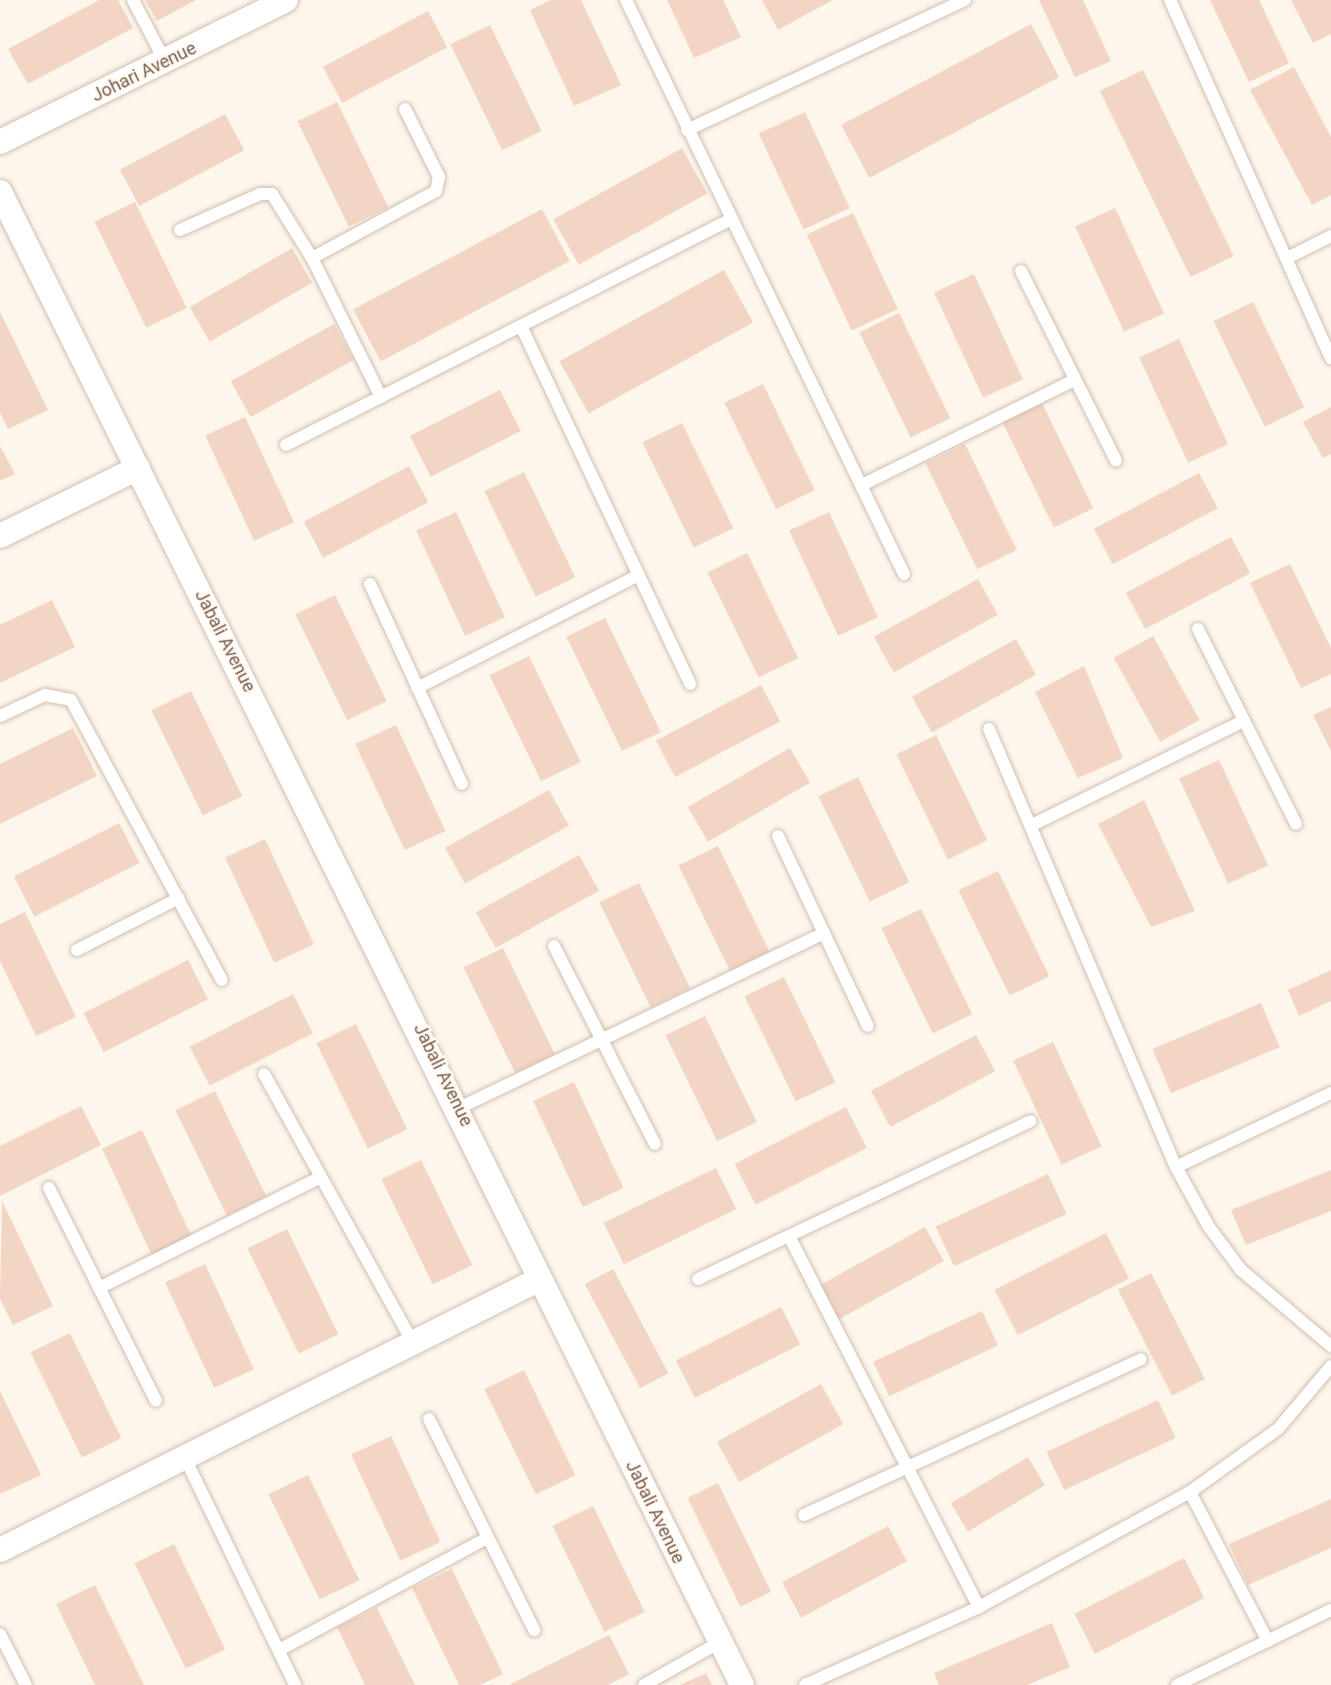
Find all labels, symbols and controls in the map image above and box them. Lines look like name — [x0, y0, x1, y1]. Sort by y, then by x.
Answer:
street label: Johari Avenue — [88, 37, 200, 107]
street label: Jabali Avenue — [190, 586, 260, 696]
street label: Jabali Avenue — [409, 1020, 477, 1130]
street label: Jabali Avenue — [621, 1457, 689, 1567]

